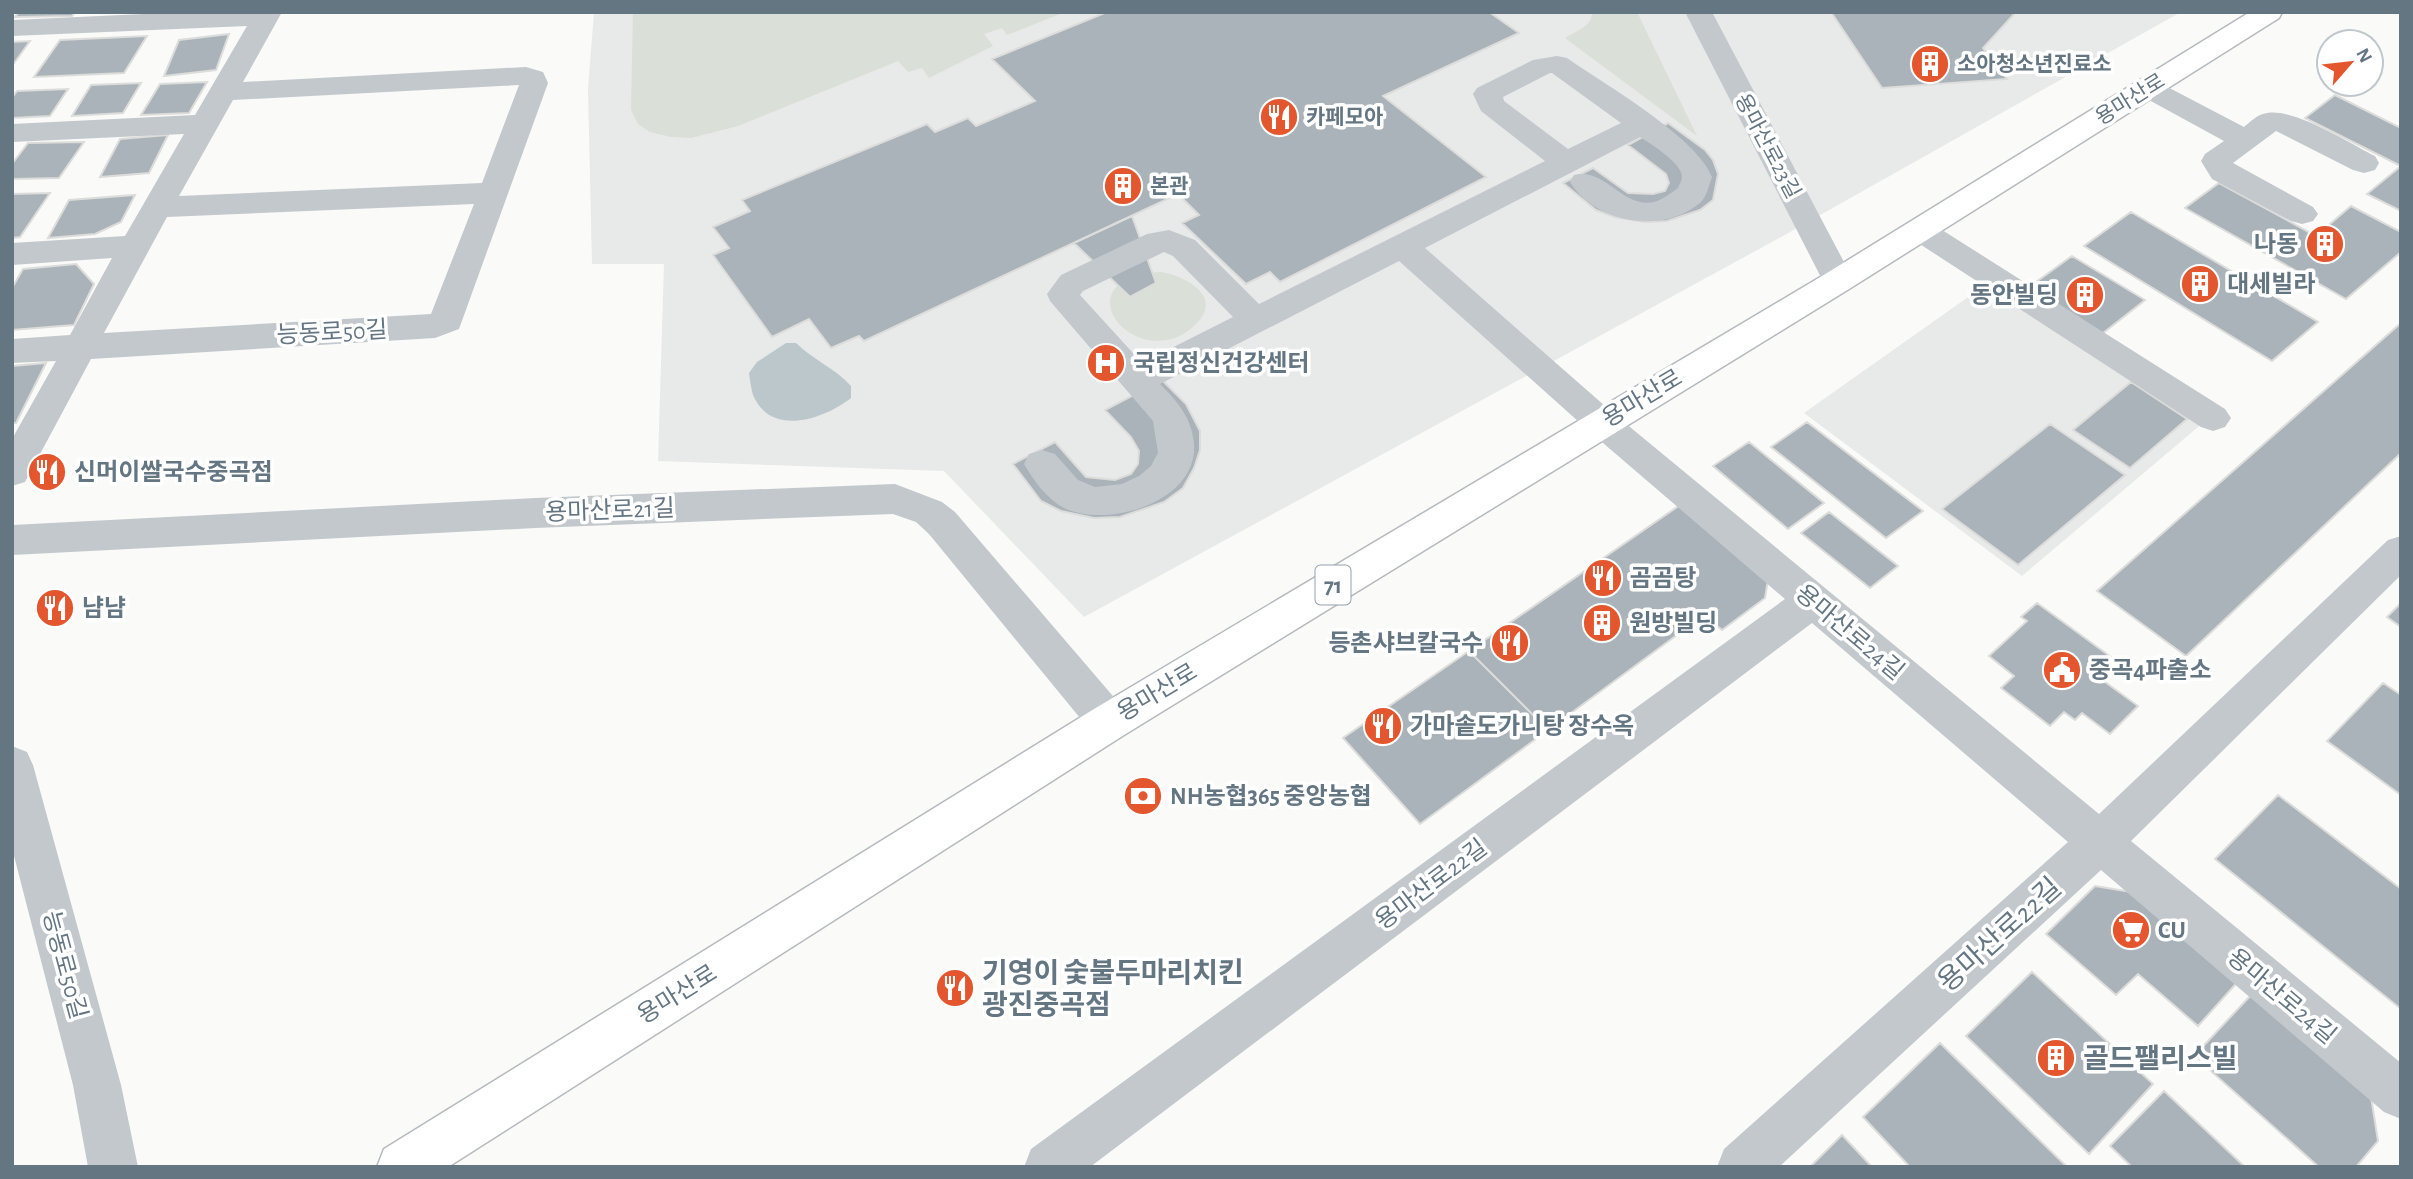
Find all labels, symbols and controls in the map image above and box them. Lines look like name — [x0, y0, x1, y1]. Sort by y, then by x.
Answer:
north arrow — [2315, 28, 2385, 98]
building icon: 소아청소년진료소 — [1909, 43, 1951, 85]
text: N — [2352, 45, 2375, 66]
place label: 소아청소년진료소 — [1957, 53, 2112, 75]
street label: 용마산로 — [2091, 69, 2169, 129]
street label: 용마산로23길 — [1731, 90, 1805, 202]
restaurant icon: 카페모아 — [1258, 96, 1300, 138]
place label: 카페모아 — [1306, 106, 1383, 128]
building icon: 본관 — [1102, 165, 1144, 207]
place label: 본관 — [1150, 175, 1189, 197]
building icon: 나동 — [2304, 223, 2346, 265]
place label: 나동 — [2254, 231, 2298, 257]
building icon: 대세빌라 — [2179, 263, 2221, 305]
place label: 대세빌라 — [2227, 271, 2315, 297]
building icon: 동안빌딩 — [2064, 274, 2106, 316]
place label: 동안빌딩 — [1970, 282, 2058, 308]
street label: 능동로50길 — [276, 317, 388, 348]
hospital icon: 국립정신건강센터 — [1085, 342, 1127, 384]
place label: 국립정신건강센터 — [1133, 350, 1310, 376]
street label: 용마산로 — [1598, 365, 1687, 432]
restaurant icon: 신머이쌀국수중곡점 — [26, 451, 68, 493]
place label: 신머이쌀국수중곡점 — [74, 459, 273, 485]
street label: 용마산로21길 — [545, 496, 675, 525]
restaurant icon: 곰곰탕 — [1582, 557, 1624, 599]
place label: 곰곰탕 — [1630, 565, 1696, 591]
road number: 71 — [1316, 566, 1350, 604]
street label: 용마산로24길 — [1791, 580, 1909, 685]
restaurant icon: 냠냠 — [34, 587, 76, 629]
place label: 냠냠 — [82, 595, 126, 621]
building icon: 원방빌딩 — [1581, 602, 1623, 644]
place label: 원방빌딩 — [1629, 610, 1717, 636]
restaurant icon: 등촌샤브칼국수 — [1489, 622, 1531, 664]
place label: 등촌샤브칼국수 — [1328, 630, 1483, 656]
public building icon: 중곡4파출소 — [2041, 649, 2083, 691]
place label: 중곡4파출소 — [2089, 657, 2211, 683]
street label: 용마산로 — [1113, 659, 1202, 726]
restaurant icon: 가마솥도가니탕 장수옥 — [1362, 705, 1404, 747]
place label: 가마솥도가니탕 장수옥 — [1410, 713, 1634, 739]
bank icon: NH농협365 중앙농협 — [1122, 775, 1164, 817]
place label: NH농협365 중앙농협 — [1170, 783, 1372, 809]
street label: 용마산로22길 — [1371, 835, 1492, 934]
street label: 용마산로22길 — [1932, 872, 2067, 998]
street label: 능동로50길 — [38, 908, 91, 1022]
supermarket icon: CU — [2110, 909, 2152, 951]
place label: CU — [2158, 919, 2186, 943]
street label: 용마산로24길 — [2223, 944, 2341, 1049]
place label: 기영이 숯불두마리치킨 광진중곡점 — [982, 958, 1244, 1020]
street label: 용마산로 — [633, 960, 721, 1028]
restaurant icon: 기영이 숯불두마리치킨 광진중곡점 — [934, 967, 976, 1009]
building icon: 골드팰리스빌 — [2035, 1037, 2077, 1079]
place label: 골드팰리스빌 — [2083, 1044, 2238, 1074]

